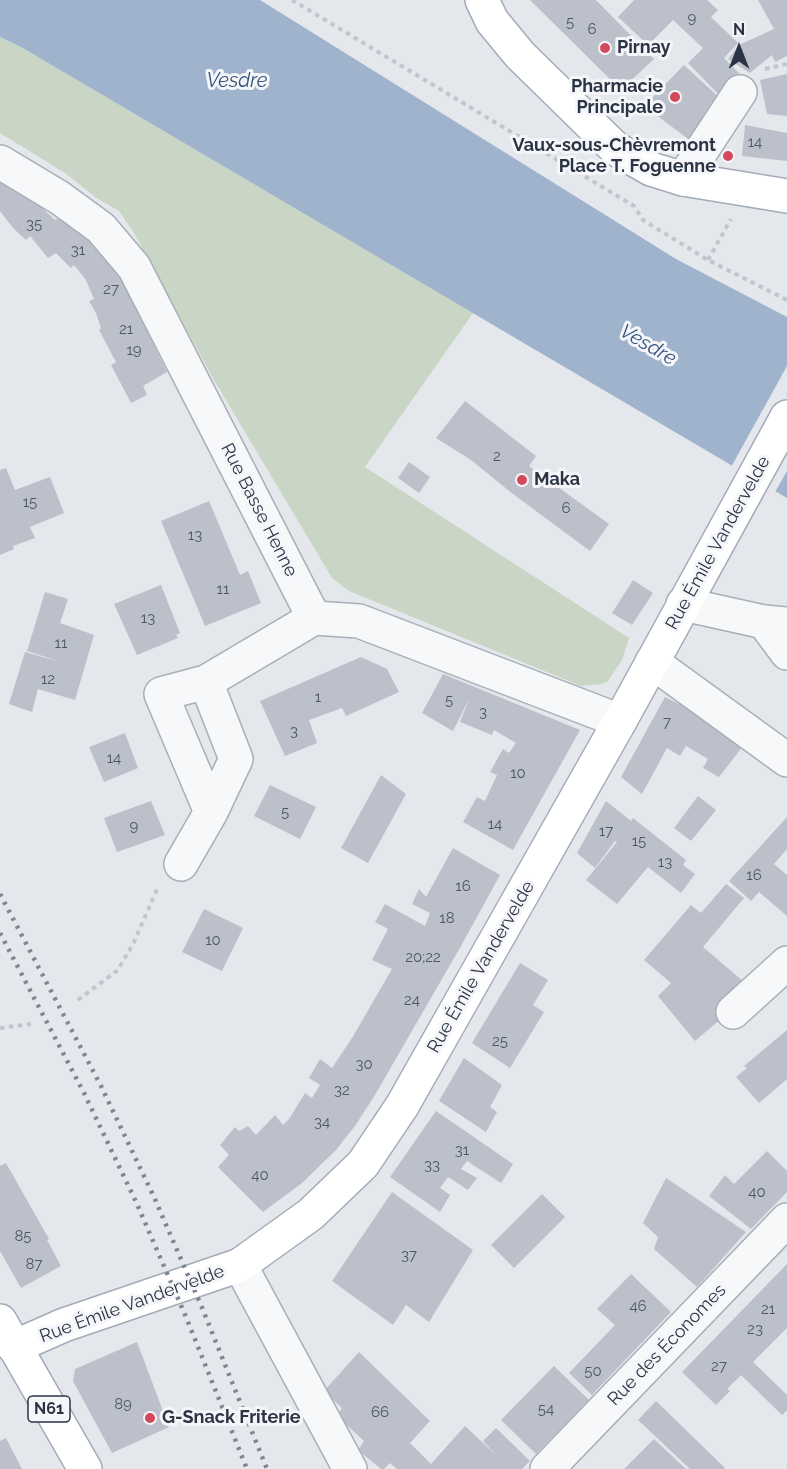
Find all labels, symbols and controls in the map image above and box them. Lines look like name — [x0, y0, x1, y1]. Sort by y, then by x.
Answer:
house number: 9 — [688, 9, 696, 27]
house number: 5 — [566, 13, 574, 31]
north arrow — [709, 18, 769, 78]
house number: 6 — [587, 20, 597, 38]
text: N — [733, 20, 745, 39]
place label: Pirnay — [617, 37, 671, 59]
marker: Pirnay — [598, 41, 612, 55]
water label: Vesdre — [206, 69, 268, 93]
place label: Pharmacie Principale — [571, 76, 663, 118]
marker: Pharmacie Principale — [668, 90, 682, 104]
house number: 14 — [748, 133, 762, 151]
place label: Vaux-sous-Chèvremont Place T. Foguenne — [513, 135, 716, 178]
marker: Vaux-sous-Chèvremont Place T. Foguenne — [721, 149, 735, 163]
house number: 35 — [26, 215, 42, 233]
house number: 31 — [71, 241, 85, 259]
house number: 27 — [103, 280, 119, 298]
water label: Vesdre — [616, 319, 680, 371]
house number: 21 — [119, 320, 133, 338]
house number: 19 — [126, 341, 142, 359]
street label: Rue Basse Henne — [216, 440, 302, 580]
house number: 2 — [493, 447, 501, 465]
street label: Rue Émile Vandervelde — [661, 452, 775, 634]
place label: Maka — [534, 469, 580, 491]
marker: Maka — [515, 473, 529, 487]
house number: 15 — [23, 493, 37, 511]
house number: 6 — [561, 499, 571, 517]
house number: 13 — [188, 526, 202, 544]
house number: 11 — [217, 580, 229, 598]
house number: 13 — [141, 609, 155, 627]
house number: 11 — [55, 634, 67, 652]
house number: 12 — [41, 670, 55, 688]
house number: 1 — [315, 688, 321, 706]
house number: 5 — [445, 691, 453, 709]
house number: 3 — [479, 703, 487, 721]
house number: 7 — [663, 713, 671, 731]
house number: 3 — [290, 722, 298, 740]
house number: 14 — [107, 749, 121, 767]
house number: 10 — [510, 764, 526, 782]
house number: 5 — [281, 803, 289, 821]
house number: 14 — [488, 815, 502, 833]
house number: 9 — [130, 817, 138, 835]
house number: 17 — [599, 822, 613, 840]
house number: 15 — [632, 832, 646, 850]
house number: 13 — [658, 853, 672, 871]
house number: 16 — [746, 866, 762, 884]
street label: Rue Émile Vandervelde — [423, 877, 539, 1057]
house number: 16 — [455, 877, 471, 895]
house number: 18 — [439, 909, 455, 927]
house number: 10 — [205, 931, 221, 949]
house number: 20;22 — [405, 948, 441, 966]
house number: 24 — [404, 991, 420, 1009]
house number: 25 — [492, 1032, 508, 1050]
house number: 30 — [355, 1055, 373, 1073]
house number: 32 — [334, 1081, 350, 1099]
house number: 34 — [314, 1113, 330, 1131]
house number: 31 — [455, 1141, 469, 1159]
house number: 33 — [424, 1156, 440, 1174]
house number: 40 — [251, 1166, 269, 1184]
house number: 40 — [748, 1183, 766, 1201]
house number: 85 — [14, 1227, 32, 1245]
house number: 37 — [401, 1246, 417, 1264]
house number: 87 — [26, 1255, 42, 1273]
street label: Rue Émile Vandervelde — [37, 1261, 227, 1347]
street label: Rue des Économes — [603, 1280, 731, 1410]
house number: 46 — [629, 1297, 647, 1315]
house number: 21 — [761, 1300, 775, 1318]
house number: 23 — [747, 1320, 763, 1338]
house number: 27 — [711, 1357, 727, 1375]
house number: 50 — [584, 1362, 602, 1380]
house number: 89 — [114, 1395, 132, 1413]
road number: N61 — [28, 1396, 70, 1422]
house number: 54 — [538, 1400, 554, 1418]
house number: 66 — [371, 1403, 389, 1421]
place label: G-Snack Friterie — [162, 1407, 301, 1429]
marker: G-Snack Friterie — [143, 1411, 157, 1425]

